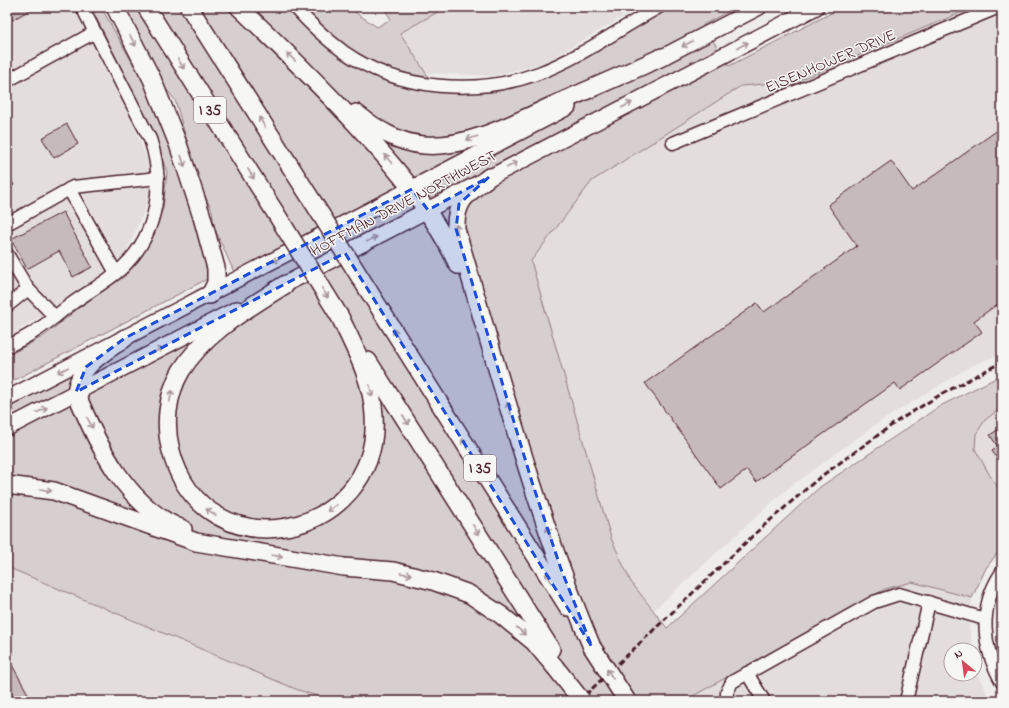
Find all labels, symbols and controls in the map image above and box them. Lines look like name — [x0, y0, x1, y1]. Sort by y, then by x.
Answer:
street label: EISENHOWER DRIVE — [762, 24, 900, 100]
one-way arrow — [130, 35, 137, 47]
one-way arrow — [681, 41, 693, 49]
one-way arrow — [736, 41, 748, 48]
one-way arrow — [286, 52, 296, 62]
one-way arrow — [178, 58, 186, 70]
road number: I 35 — [194, 97, 226, 123]
one-way arrow — [621, 101, 633, 108]
one-way arrow — [258, 117, 266, 128]
one-way arrow — [465, 135, 478, 142]
street label: HOFFMAN DRIVE NORTHWEST — [306, 144, 502, 263]
one-way arrow — [383, 154, 392, 164]
one-way arrow — [180, 155, 188, 167]
one-way arrow — [506, 161, 518, 168]
one-way arrow — [247, 168, 255, 179]
one-way arrow — [453, 224, 461, 237]
one-way arrow — [366, 235, 378, 242]
one-way arrow — [273, 256, 285, 263]
one-way arrow — [321, 287, 329, 298]
one-way arrow — [391, 328, 399, 340]
one-way arrow — [151, 346, 163, 354]
one-way arrow — [58, 367, 70, 374]
one-way arrow — [367, 384, 375, 397]
one-way arrow — [168, 390, 176, 403]
one-way arrow — [505, 402, 513, 414]
one-way arrow — [35, 406, 47, 413]
one-way arrow — [402, 414, 410, 425]
one-way arrow — [87, 416, 94, 428]
one-way arrow — [461, 439, 469, 450]
road number: I 35 — [464, 455, 496, 481]
one-way arrow — [39, 486, 52, 494]
one-way arrow — [327, 504, 338, 512]
one-way arrow — [206, 508, 217, 516]
one-way arrow — [472, 524, 480, 536]
one-way arrow — [545, 525, 552, 538]
one-way arrow — [271, 552, 284, 560]
one-way arrow — [399, 570, 412, 578]
one-way arrow — [545, 573, 553, 584]
one-way arrow — [516, 626, 526, 635]
north arrow — [943, 642, 983, 682]
text: N — [952, 645, 966, 663]
one-way arrow — [606, 669, 614, 680]

